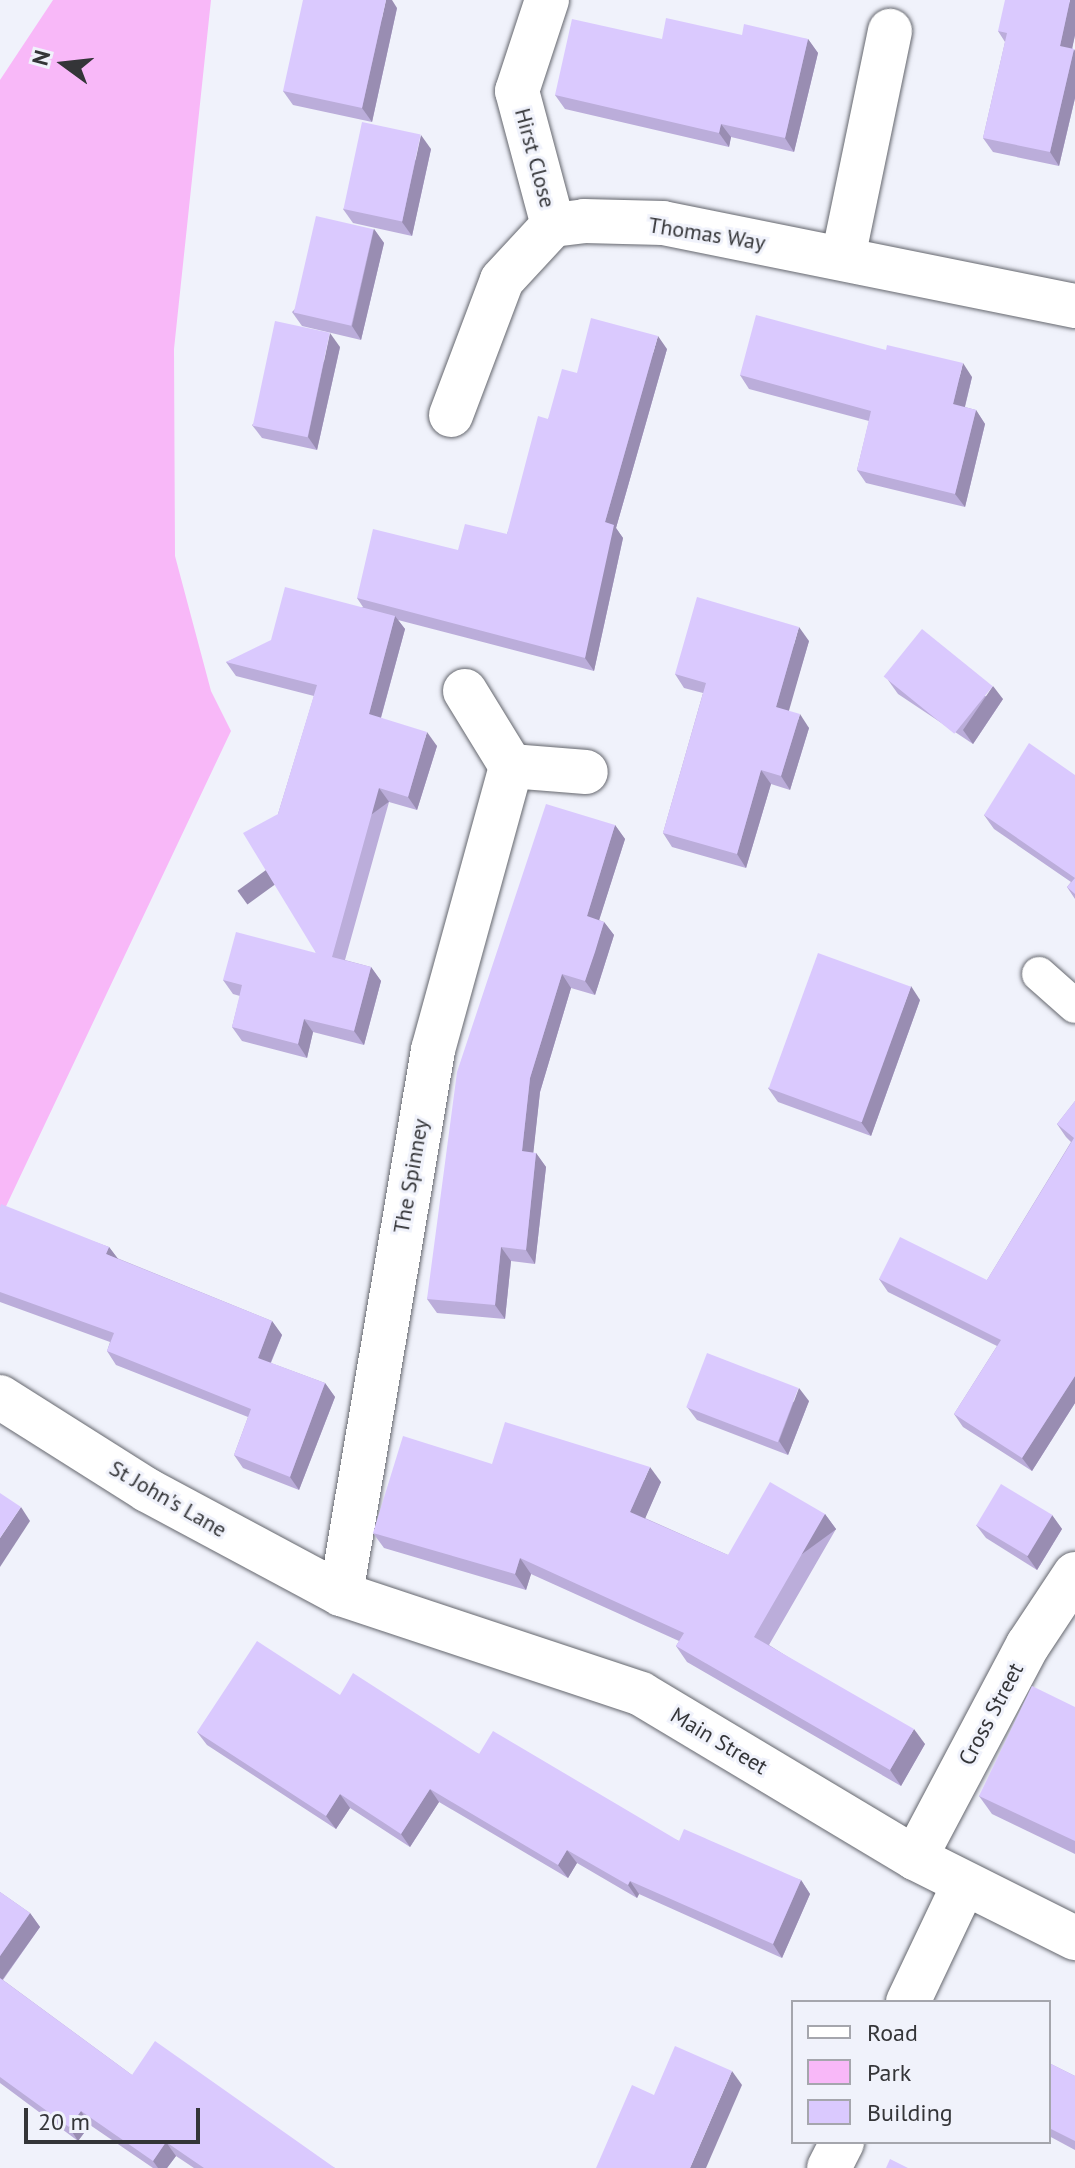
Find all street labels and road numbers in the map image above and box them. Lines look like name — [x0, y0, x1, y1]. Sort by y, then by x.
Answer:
street label: Hirst Close — [509, 105, 561, 211]
street label: Thomas Way — [646, 212, 768, 256]
street label: The Spinney — [388, 1117, 434, 1235]
street label: St John's Lane — [105, 1455, 231, 1543]
street label: Cross Street — [953, 1658, 1029, 1770]
street label: Main Street — [666, 1702, 772, 1780]

